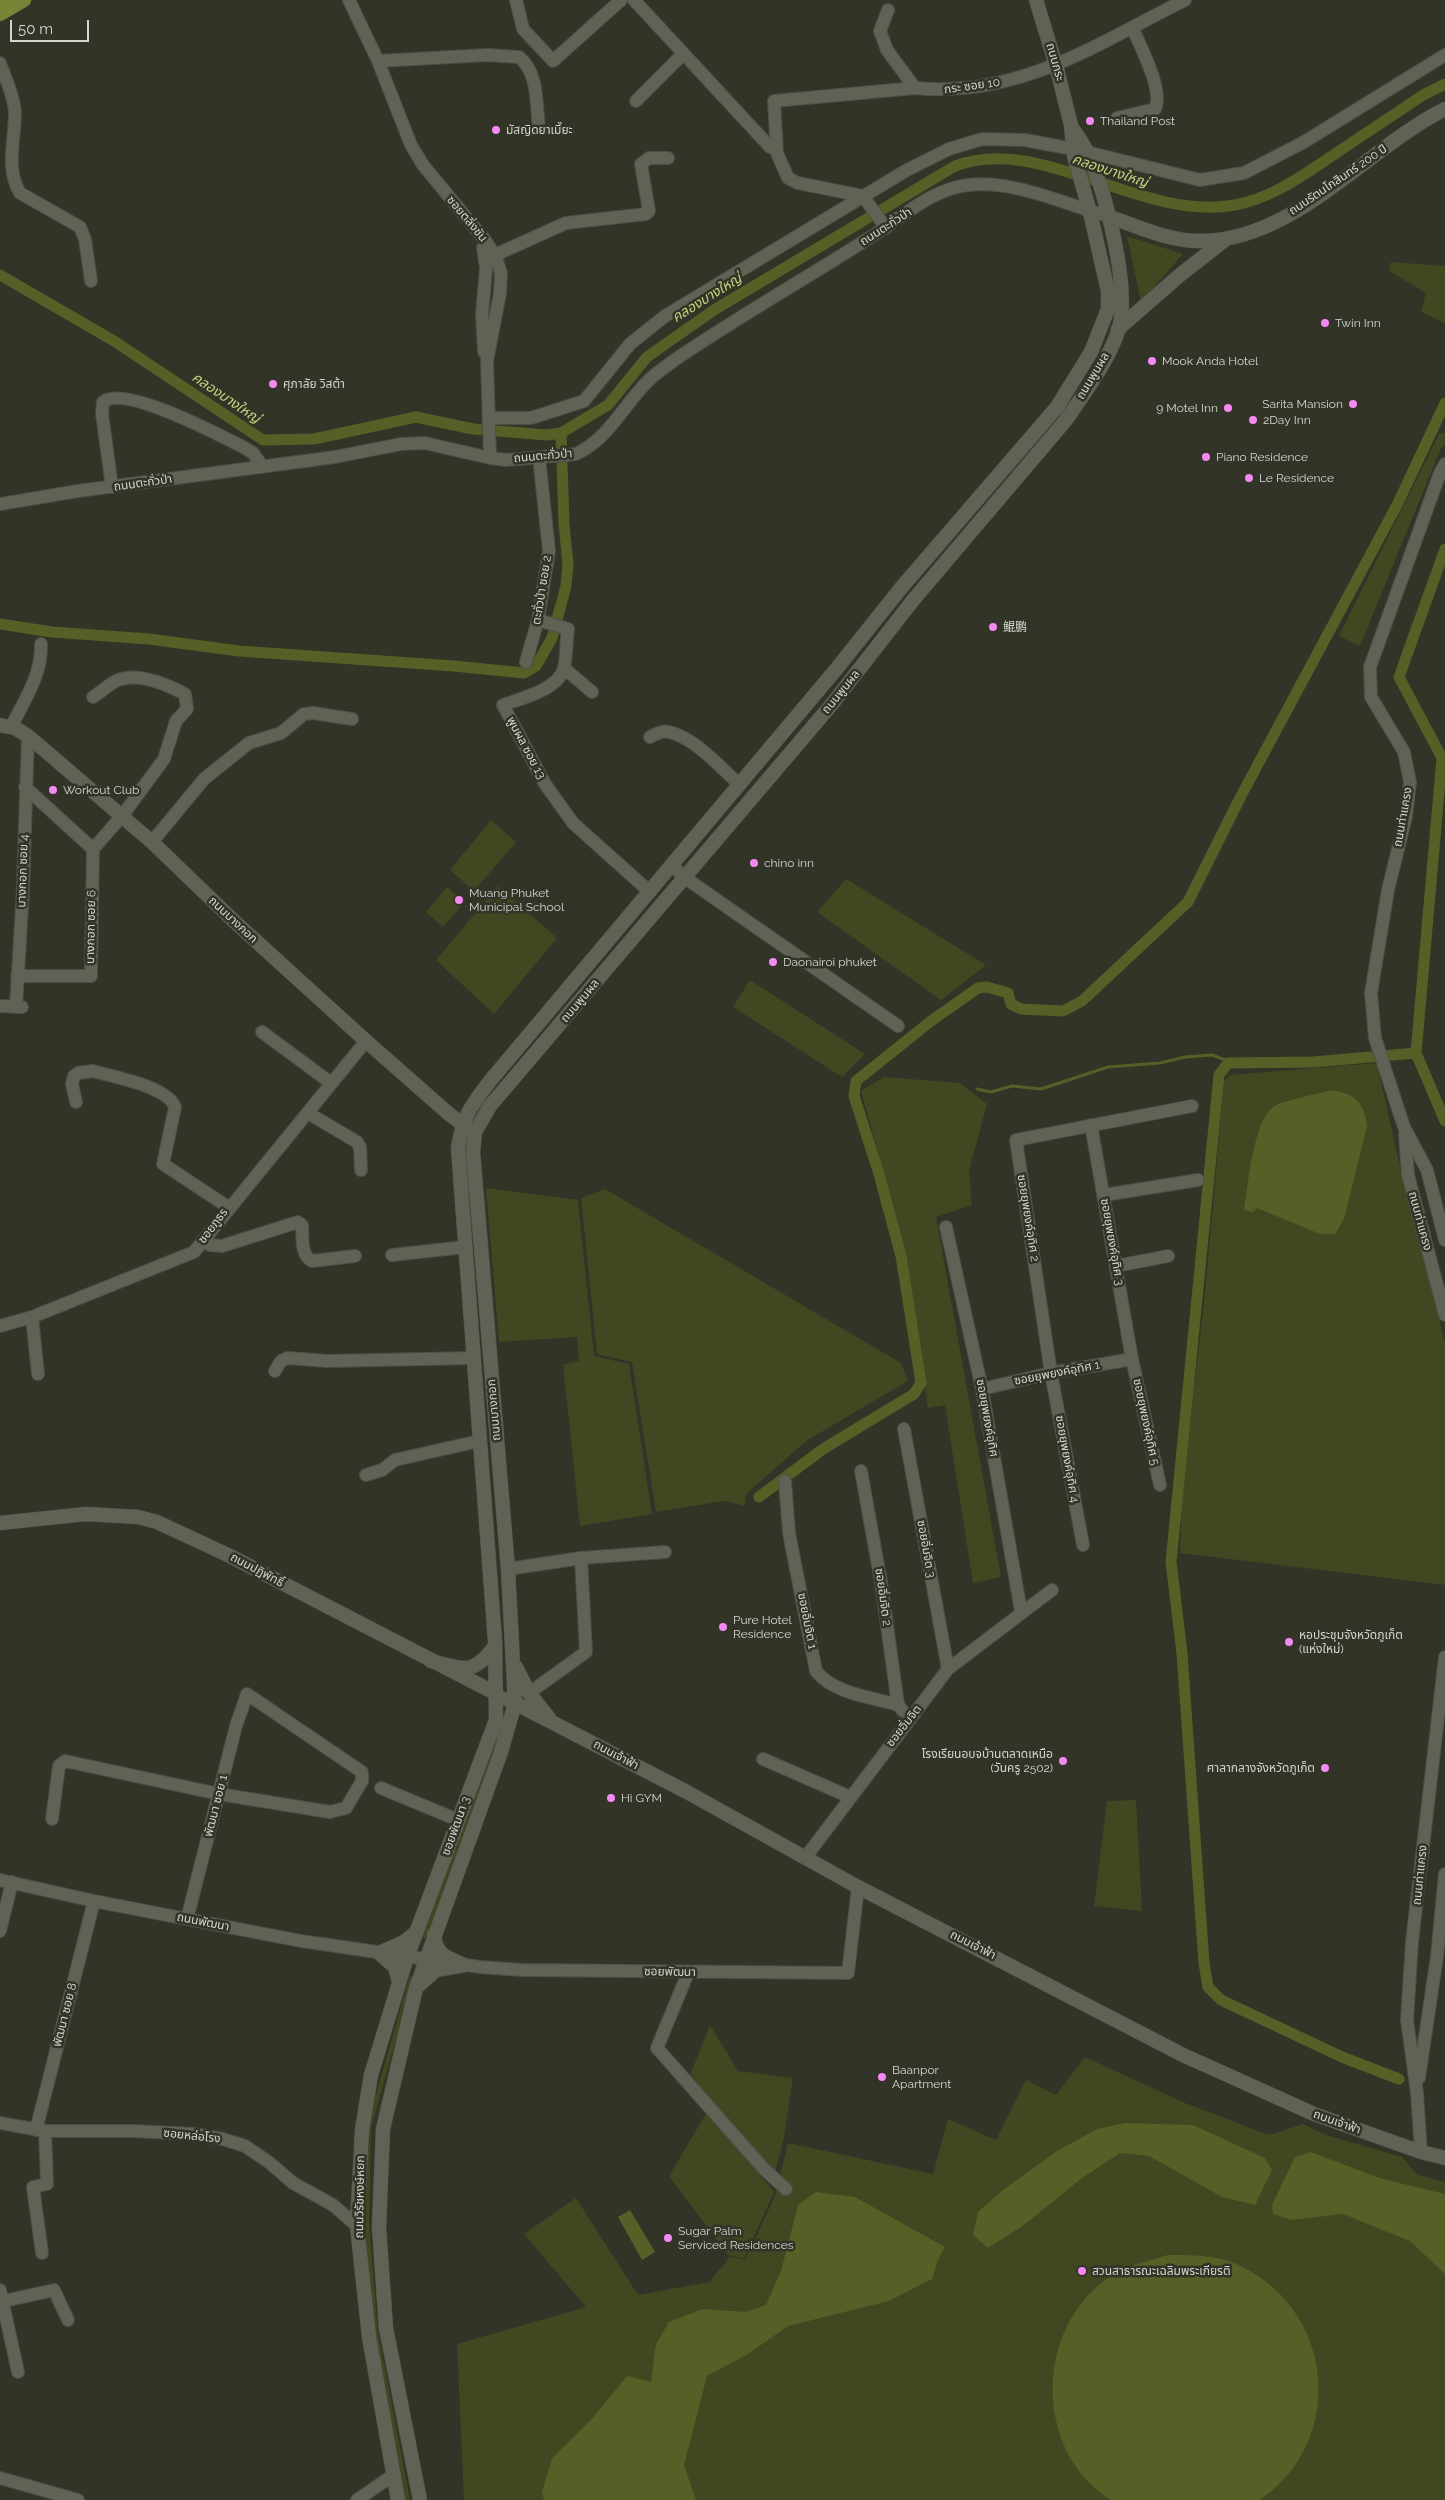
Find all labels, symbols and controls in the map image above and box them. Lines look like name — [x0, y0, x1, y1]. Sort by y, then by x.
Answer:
scale bar — [12, 10, 91, 42]
text: 50 m — [18, 20, 53, 38]
street label: ถนนกระ — [1043, 41, 1067, 83]
street label: กระ ซอย 10 — [943, 75, 1001, 97]
place label: Thailand Post — [1100, 114, 1175, 128]
marker: Thailand Post — [1084, 115, 1096, 127]
place label: มัสญิดยาเมี๊ยะ — [506, 123, 573, 137]
marker: มัสญิดยาเมี๊ยะ — [490, 124, 502, 136]
street label: ถนนรัตนโกสินทร์ 200 ปี — [1286, 142, 1390, 218]
water label: คลองบางใหญ่ — [1070, 151, 1150, 191]
street label: ซอยตลิ่งชัน — [444, 193, 490, 245]
street label: ถนนตะกั่วป่า — [857, 205, 915, 249]
water label: คลองบางใหญ่ — [669, 270, 745, 326]
place label: Twin Inn — [1335, 316, 1381, 330]
marker: Twin Inn — [1319, 317, 1331, 329]
street label: ถนนพูนผล — [1073, 350, 1113, 402]
place label: Mook Anda Hotel — [1162, 354, 1258, 368]
marker: Mook Anda Hotel — [1146, 355, 1158, 367]
water label: คลองบางใหญ่ — [189, 369, 263, 427]
place label: ศุภาลัย วิสต้า — [283, 377, 345, 391]
marker: ศุภาลัย วิสต้า — [267, 378, 279, 390]
place label: Sarita Mansion — [1262, 397, 1343, 411]
marker: Sarita Mansion — [1347, 398, 1359, 410]
place label: 9 Motel Inn — [1156, 401, 1218, 415]
marker: 9 Motel Inn — [1222, 402, 1234, 414]
place label: 2Day Inn — [1263, 413, 1311, 427]
marker: 2Day Inn — [1247, 414, 1259, 426]
street label: ถนนตะกั่วป่า — [513, 446, 573, 466]
place label: Piano Residence — [1216, 450, 1308, 464]
marker: Piano Residence — [1200, 451, 1212, 463]
place label: Le Residence — [1259, 471, 1334, 485]
street label: ถนนตะกั่วป่า — [113, 472, 173, 494]
marker: Le Residence — [1243, 472, 1255, 484]
street label: ตะกั่วป่า ซอย 2 — [529, 554, 555, 626]
place label: 鲲鹏 — [1003, 620, 1027, 634]
marker: 鲲鹏 — [987, 621, 999, 633]
street label: ถนนพูนผล — [819, 667, 863, 717]
street label: พูนผล ซอย 13 — [504, 714, 548, 782]
place label: Workout Club — [63, 783, 140, 797]
marker: Workout Club — [47, 784, 59, 796]
street label: ถนนท่าแครง — [1391, 786, 1415, 848]
street label: บางกอก ซอย 4 — [15, 834, 31, 908]
place label: chino inn — [764, 856, 814, 870]
marker: chino inn — [748, 857, 760, 869]
place label: Muang Phuket Municipal School — [469, 886, 564, 914]
street label: บางกอก ซอย 6 — [83, 890, 99, 964]
street label: ถนนบางกอก — [205, 894, 261, 946]
marker: Muang Phuket Municipal School — [453, 894, 465, 906]
place label: Daonairoi phuket — [783, 955, 877, 969]
marker: Daonairoi phuket — [767, 956, 779, 968]
street label: ถนนพูนผล — [558, 976, 602, 1026]
street label: ซอยยุพยงค์อุทิศ 2 — [1014, 1173, 1042, 1263]
street label: ถนนท่าแครง — [1405, 1190, 1435, 1252]
street label: ซอยยุพยงค์อุทิศ 3 — [1097, 1197, 1127, 1287]
street label: ซอยภูธร — [195, 1206, 231, 1246]
street label: ซอยยุพยงค์อุทิศ 1 — [1013, 1358, 1101, 1388]
street label: ซอยยุพยงค์อุทิศ 5 — [1130, 1377, 1162, 1467]
street label: ซอยยุพยงค์อุทิศ — [973, 1378, 1001, 1458]
street label: ถนนบางกอก — [484, 1379, 504, 1441]
street label: ซอยยุพยงค์อุทิศ 4 — [1052, 1414, 1082, 1504]
street label: ซอยอิ่มจิต 3 — [914, 1519, 938, 1579]
street label: ถนนปฏิพัทธิ์ — [228, 1550, 286, 1590]
street label: ซอยอิ่มจิต 2 — [872, 1567, 894, 1627]
street label: ซอยอิ่มจิต 1 — [794, 1592, 820, 1650]
place label: Pure Hotel Residence — [733, 1613, 792, 1641]
marker: Pure Hotel Residence — [717, 1621, 729, 1633]
place label: หอประชุมจังหวัดภูเก็ต (แห่งใหม่) — [1299, 1628, 1403, 1656]
marker: หอประชุมจังหวัดภูเก็ต (แห่งใหม่) — [1283, 1636, 1295, 1648]
street label: ซอยอิ่มจิต — [883, 1702, 925, 1750]
street label: ถนนเจ้าฟ้า — [591, 1737, 641, 1773]
place label: โรงเรียนอบจบ้านตลาดเหนือ (วันครู 2502) — [922, 1747, 1053, 1775]
marker: โรงเรียนอบจบ้านตลาดเหนือ (วันครู 2502) — [1057, 1755, 1069, 1767]
place label: ศาลากลางจังหวัดภูเก็ต — [1207, 1761, 1315, 1775]
marker: ศาลากลางจังหวัดภูเก็ต — [1319, 1762, 1331, 1774]
street label: พัฒนา ซอย 1 — [201, 1774, 231, 1838]
place label: Hi GYM — [621, 1791, 662, 1805]
marker: Hi GYM — [605, 1792, 617, 1804]
street label: ซอยพัฒนา 3 — [439, 1795, 473, 1857]
street label: ถนนท่าแครง — [1410, 1844, 1430, 1906]
street label: ถนนพัฒนา — [175, 1910, 231, 1934]
street label: ถนนเจ้าฟ้า — [948, 1927, 998, 1963]
street label: ซอยพัฒนา — [644, 1964, 696, 1980]
street label: พัฒนา ซอย 8 — [50, 1982, 80, 2048]
place label: Baanpor Apartment — [892, 2063, 951, 2091]
marker: Baanpor Apartment — [876, 2071, 888, 2083]
street label: ถนนเจ้าฟ้า — [1311, 2107, 1363, 2137]
street label: ซอยหล่อโรง — [163, 2126, 221, 2146]
street label: ถนนวิรัชหงษ์หยก — [352, 2155, 368, 2239]
place label: Sugar Palm Serviced Residences — [678, 2224, 794, 2252]
marker: Sugar Palm Serviced Residences — [662, 2232, 674, 2244]
place label: สวนสาธารณะเฉลิมพระเกียรติ — [1092, 2264, 1231, 2278]
marker: สวนสาธารณะเฉลิมพระเกียรติ — [1076, 2265, 1088, 2277]

